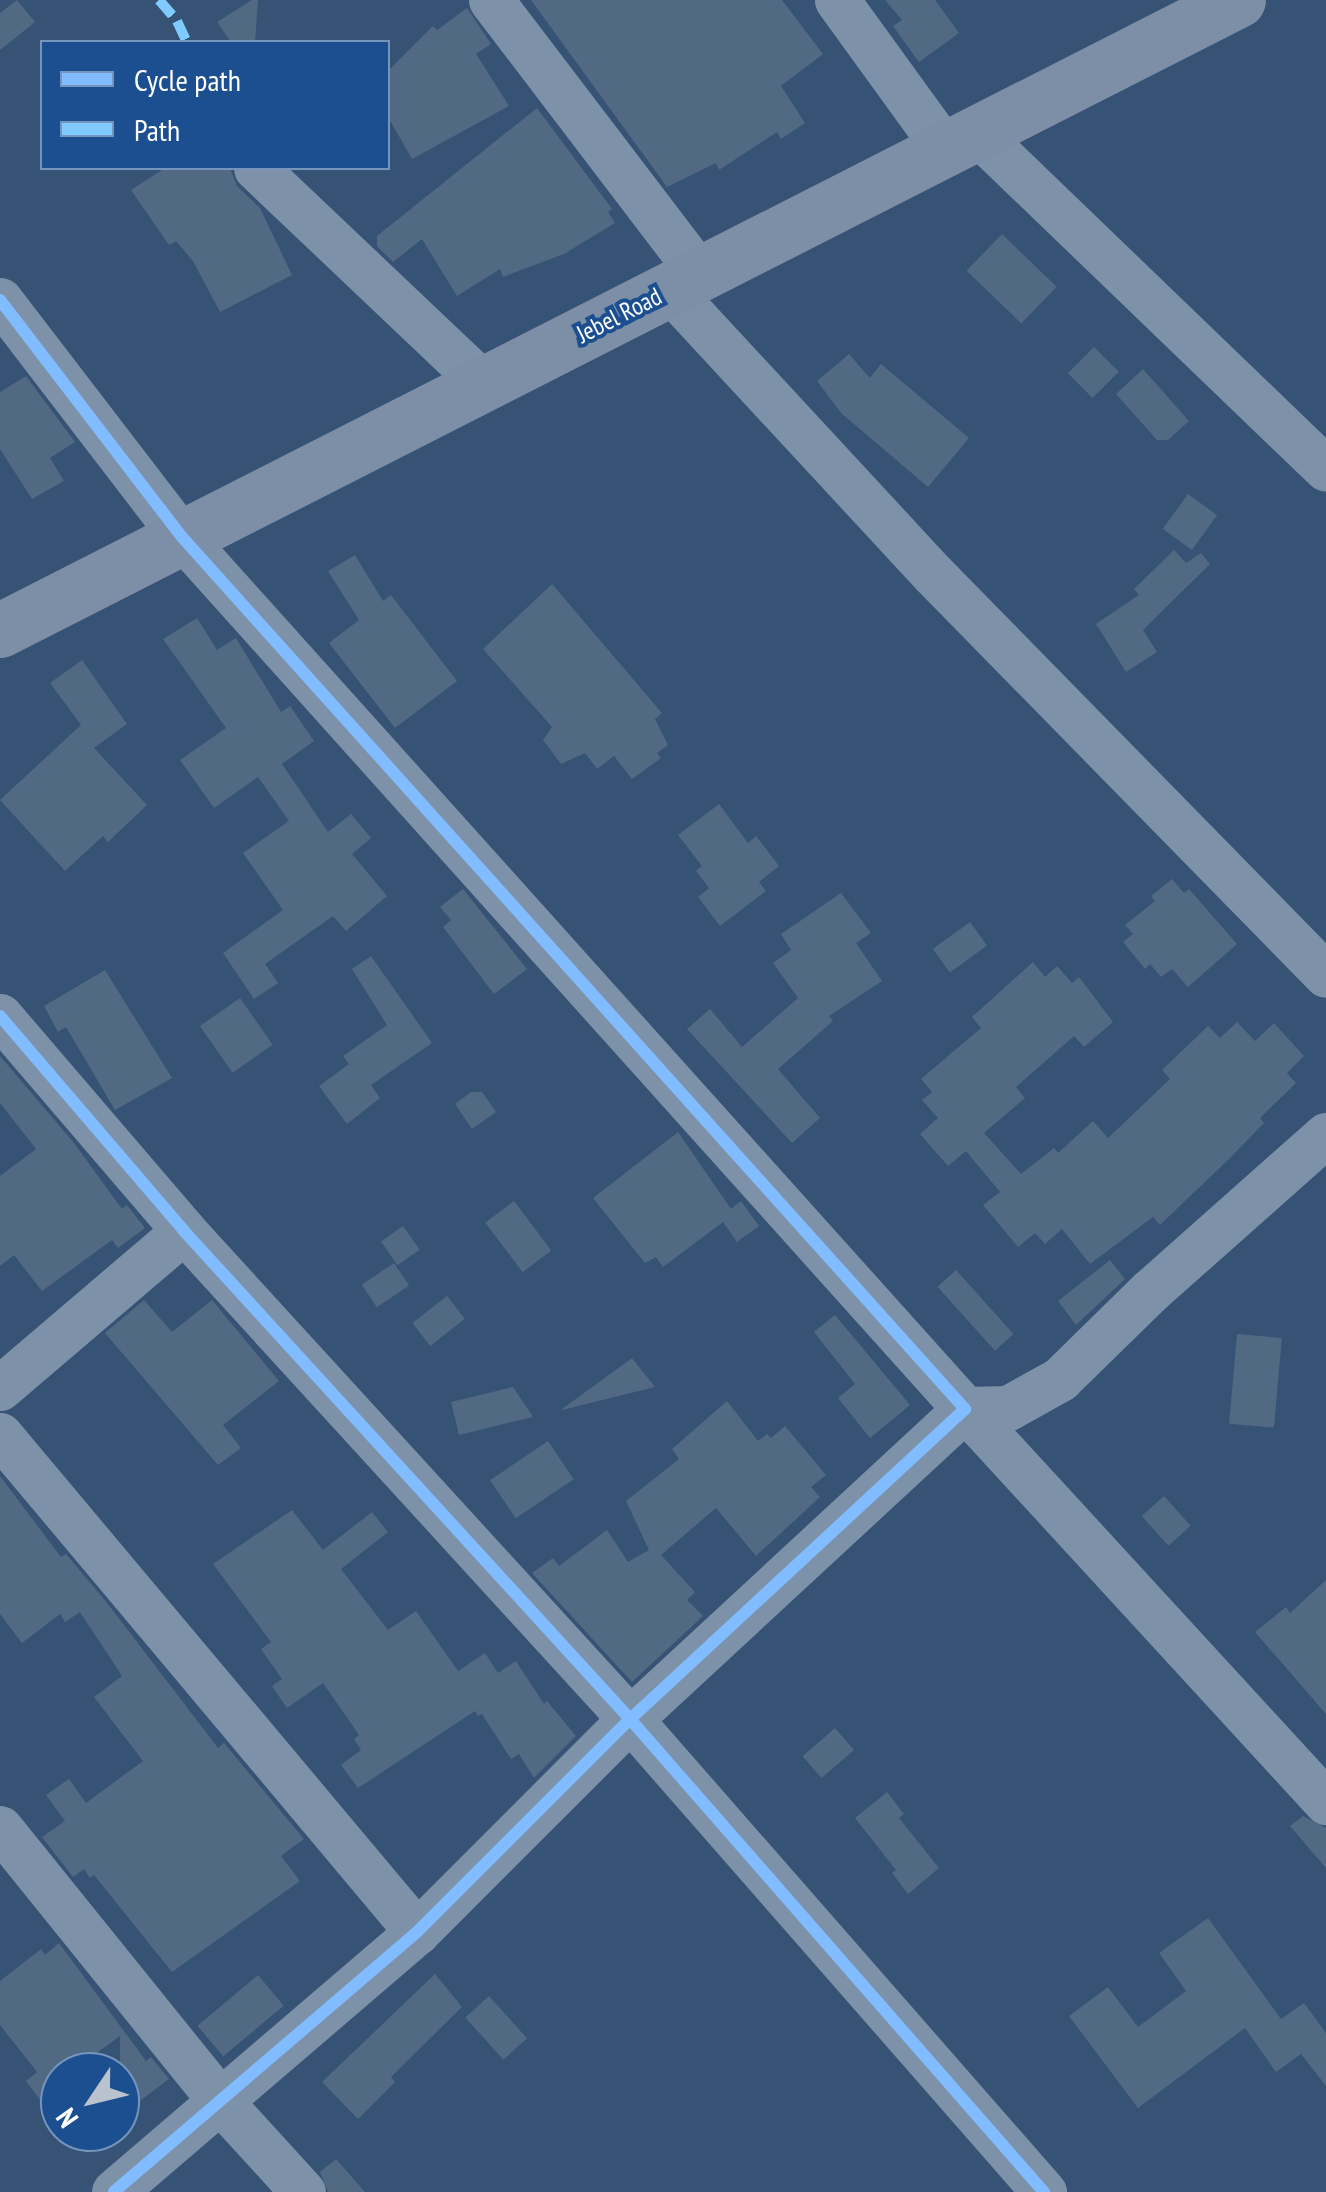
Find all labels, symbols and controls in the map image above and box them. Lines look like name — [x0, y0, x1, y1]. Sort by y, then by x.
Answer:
legend — [40, 40, 390, 170]
text: Cycle path — [134, 60, 241, 99]
text: Path — [134, 110, 180, 149]
street label: Jebel Road — [572, 281, 666, 349]
north arrow — [40, 2052, 140, 2152]
text: N — [47, 2102, 86, 2135]

